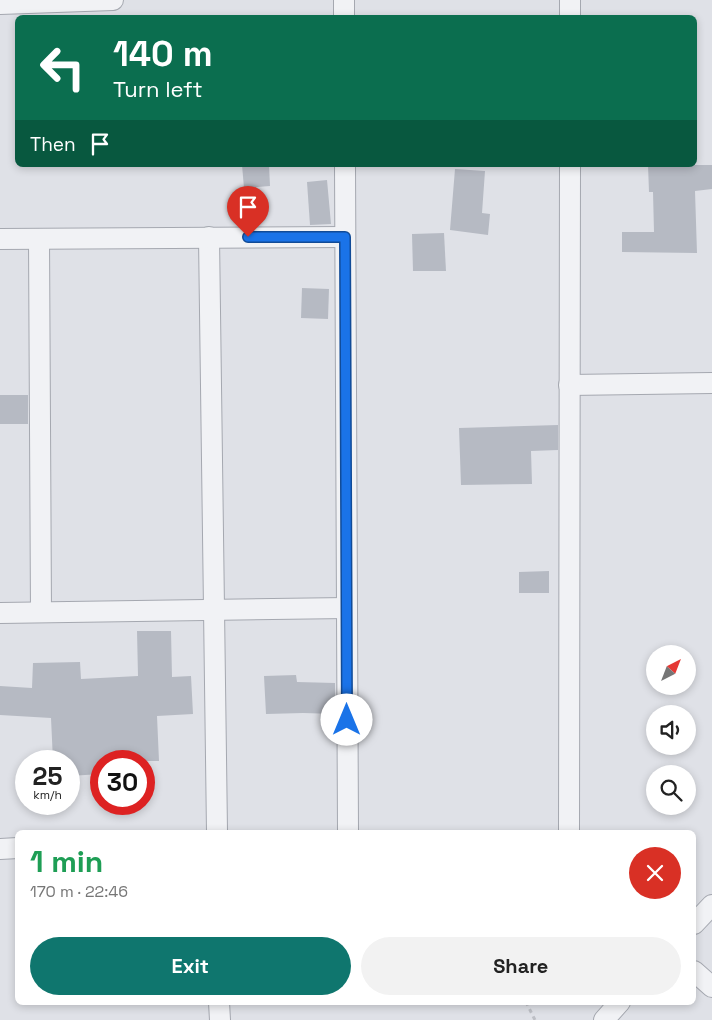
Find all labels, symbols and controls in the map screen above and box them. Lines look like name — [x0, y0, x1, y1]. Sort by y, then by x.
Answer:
text: 140 m — [113, 32, 213, 76]
icon: left — [30, 35, 95, 100]
text: Turn left — [113, 75, 203, 103]
icon: arrive — [86, 130, 114, 158]
text: Then — [30, 132, 76, 157]
pin — [227, 186, 269, 237]
icon: arrive — [234, 193, 262, 221]
north arrow — [646, 645, 696, 695]
map controls — [646, 645, 696, 815]
position arrow — [320, 693, 372, 745]
button: sound — [646, 705, 696, 755]
speed limit sign: 30 — [90, 750, 155, 815]
text: 25 — [33, 760, 62, 792]
button: search — [646, 765, 696, 815]
text: km/h — [33, 787, 62, 803]
text: 1 min — [30, 842, 103, 881]
button: close — [629, 847, 681, 899]
text: 170 m · 22:46 — [30, 881, 128, 902]
button: Exit — [30, 937, 351, 995]
button: Share — [361, 937, 681, 995]

